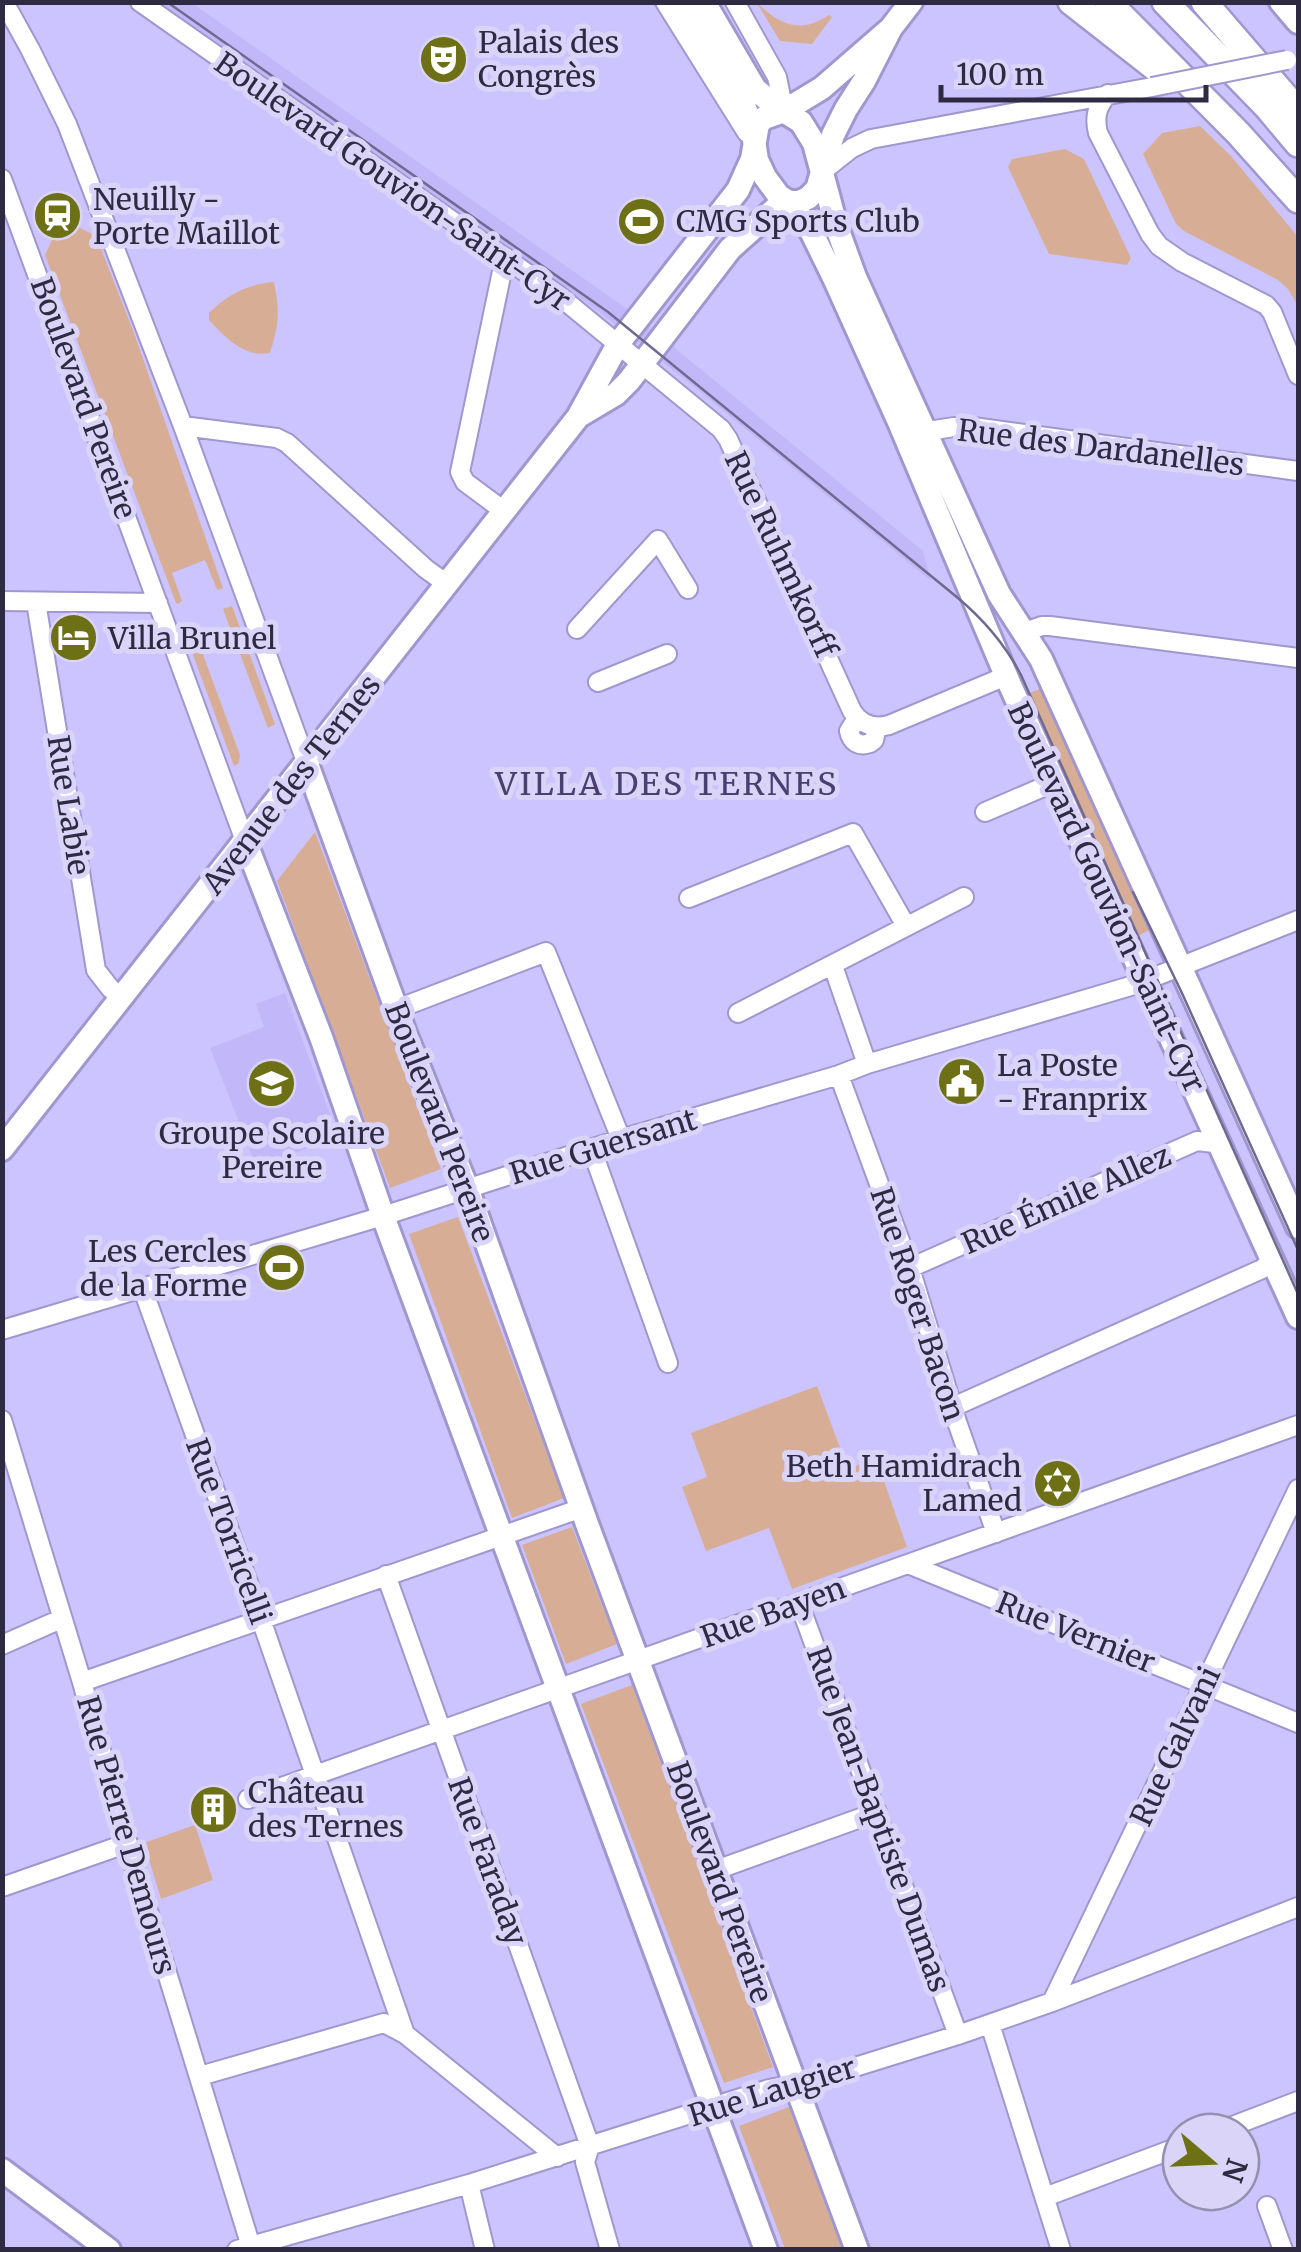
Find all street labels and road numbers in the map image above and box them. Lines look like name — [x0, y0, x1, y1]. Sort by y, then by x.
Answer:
street label: Boulevard Gouvion-Saint-Cyr — [208, 43, 578, 319]
street label: Boulevard Pereire — [23, 272, 145, 524]
street label: Rue des Dardanelles — [956, 411, 1246, 483]
street label: Rue Ruhmkorff — [717, 445, 846, 664]
street label: Avenue des Ternes — [193, 667, 388, 902]
street label: Boulevard Gouvion-Saint-Cyr — [1000, 696, 1214, 1098]
street label: Rue Labie — [39, 733, 99, 877]
street label: Boulevard Pereire — [377, 997, 503, 1247]
street label: Rue Guersant — [505, 1099, 701, 1192]
street label: Rue Émile Allez — [956, 1136, 1176, 1262]
street label: Rue Roger Bacon — [862, 1182, 974, 1426]
street label: Rue Torricelli — [178, 1433, 280, 1629]
street label: Rue Bayen — [696, 1568, 851, 1656]
street label: Rue Vernier — [991, 1583, 1161, 1681]
street label: Rue Jean-Baptiste Dumas — [799, 1641, 959, 1997]
street label: Rue Galvani — [1122, 1660, 1228, 1832]
street label: Rue Pierre Demours — [69, 1691, 185, 1979]
street label: Boulevard Pereire — [659, 1756, 781, 2008]
street label: Rue Faraday — [440, 1772, 536, 1951]
street label: Rue Laugier — [684, 2048, 860, 2134]

